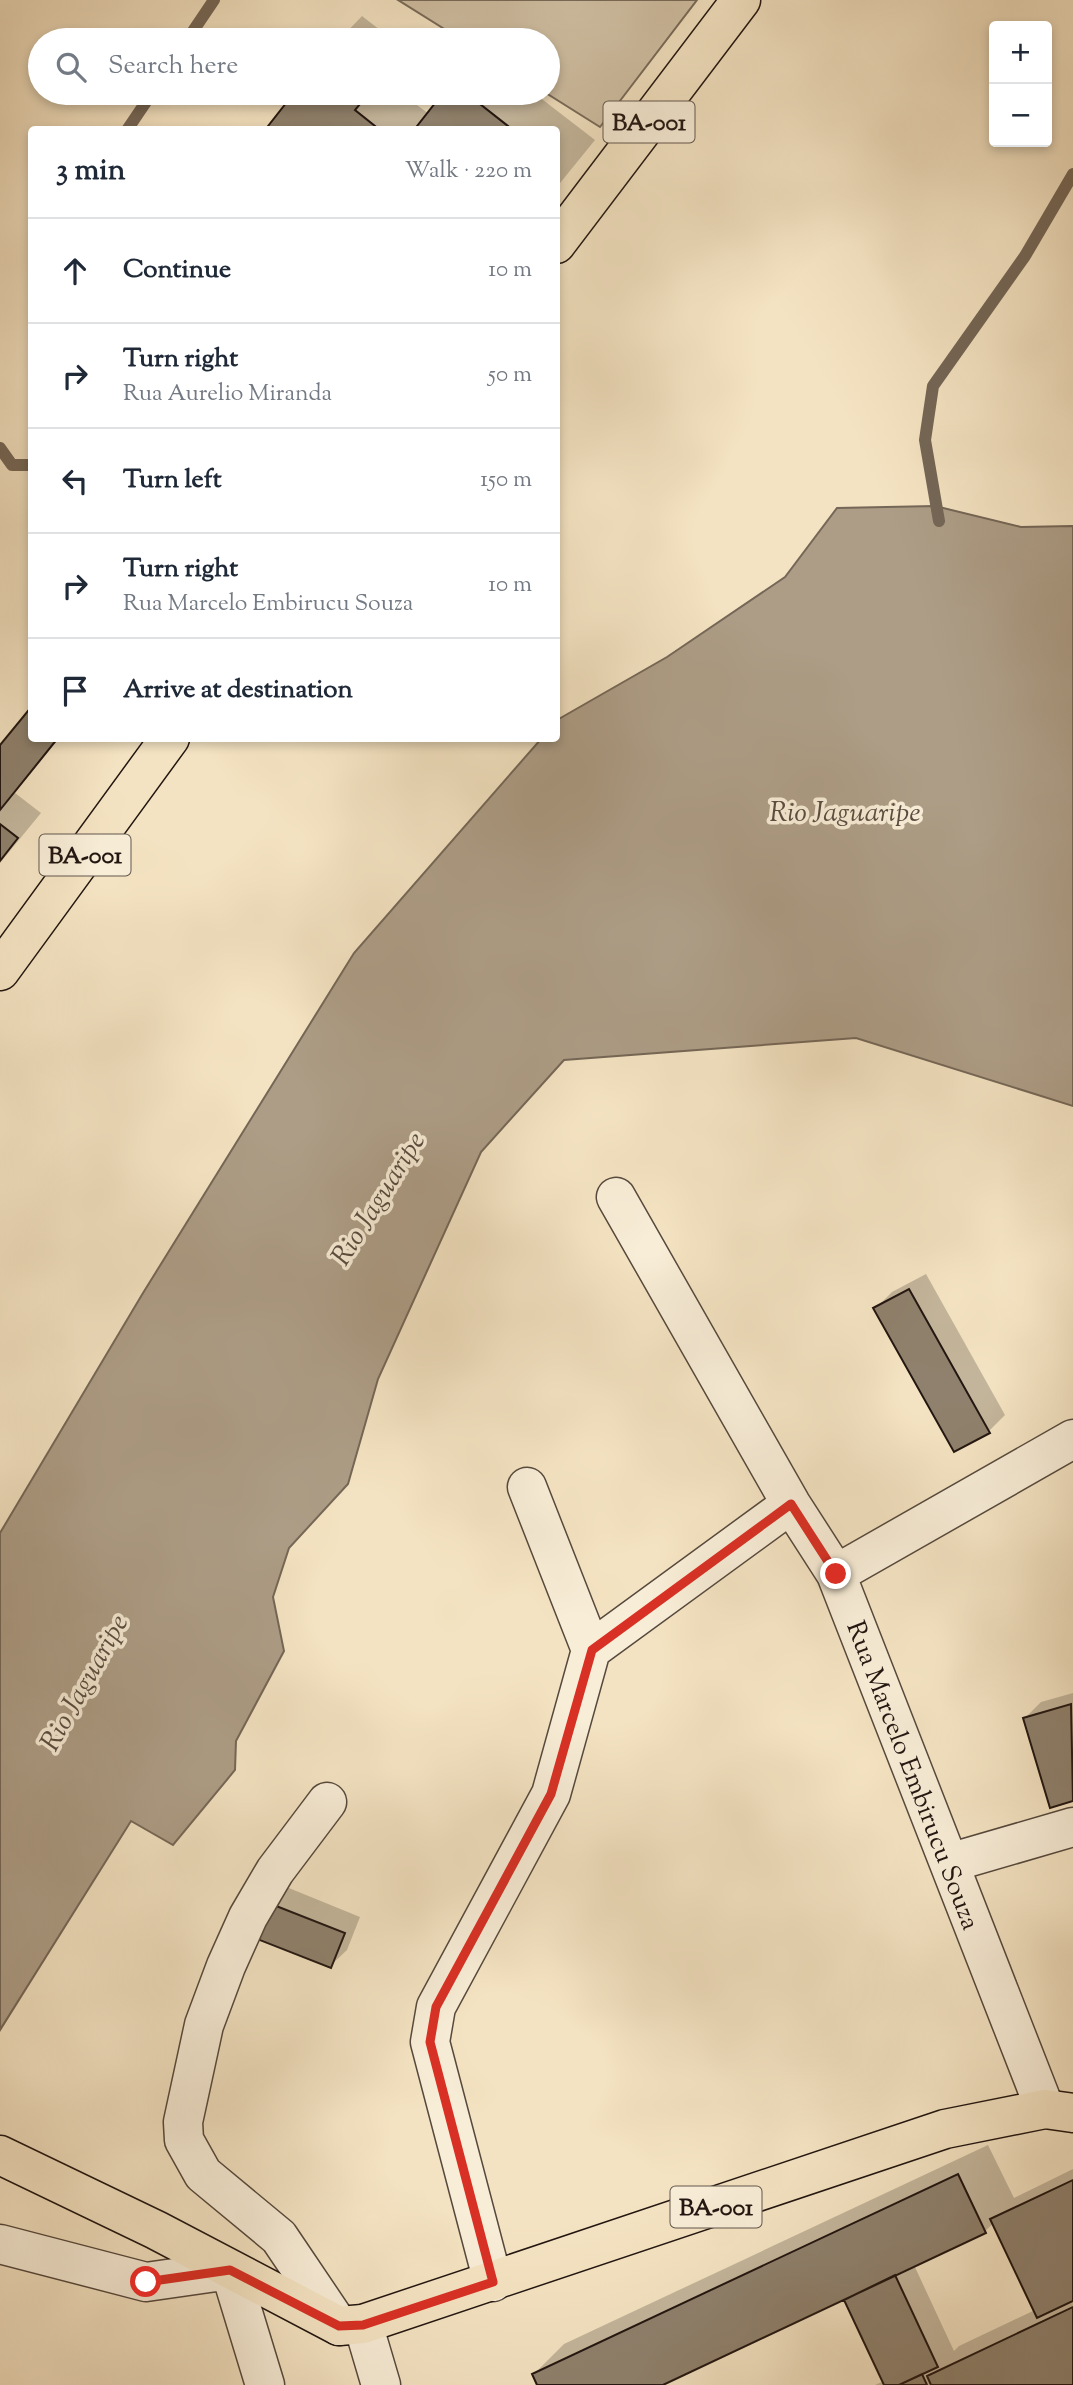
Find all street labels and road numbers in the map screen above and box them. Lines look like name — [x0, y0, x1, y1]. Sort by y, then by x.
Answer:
road number: BA-001 — [604, 101, 694, 142]
road number: BA-001 — [40, 834, 130, 876]
street label: Rua Marcelo Embirucu Souza — [836, 1616, 988, 1936]
road number: BA-001 — [670, 2186, 762, 2228]

